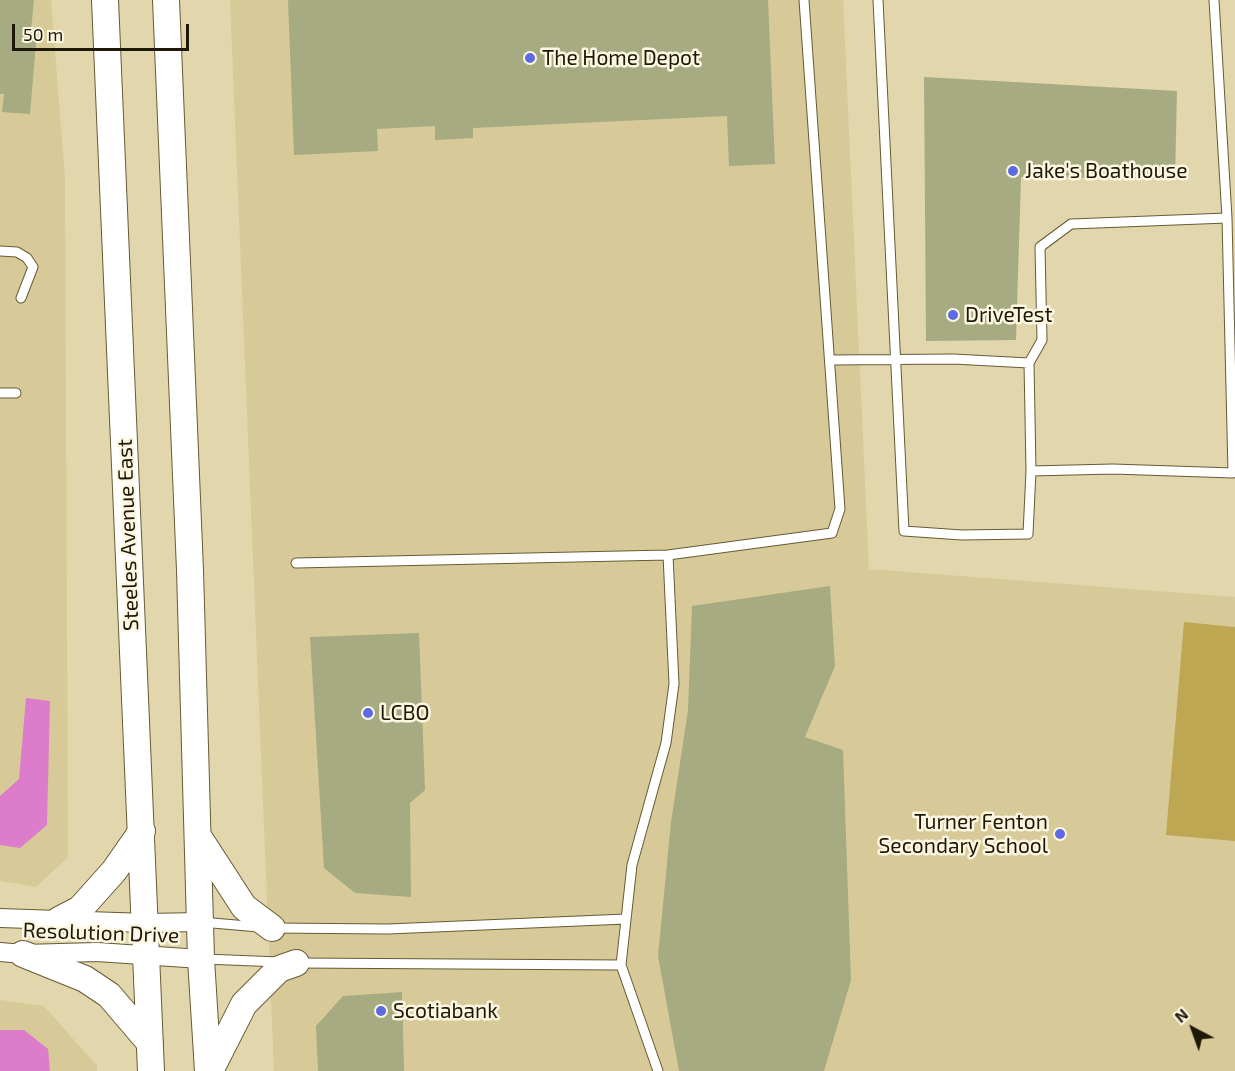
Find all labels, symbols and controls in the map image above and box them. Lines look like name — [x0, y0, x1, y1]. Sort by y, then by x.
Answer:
scale bar — [15, 12, 192, 50]
text: 50 m — [23, 23, 63, 45]
place label: The Home Depot — [542, 45, 700, 71]
marker: The Home Depot — [523, 51, 537, 65]
place label: Jake's Boathouse — [1025, 158, 1187, 184]
marker: Jake's Boathouse — [1006, 164, 1020, 178]
place label: DriveTest — [965, 302, 1052, 328]
marker: DriveTest — [946, 308, 960, 322]
street label: Steeles Avenue East — [112, 439, 144, 631]
place label: LCBO — [380, 700, 429, 726]
marker: LCBO — [361, 706, 375, 720]
place label: Turner Fenton Secondary School — [879, 809, 1048, 859]
marker: Turner Fenton Secondary School — [1053, 827, 1067, 841]
street label: Resolution Drive — [22, 918, 180, 948]
place label: Scotiabank — [393, 998, 498, 1024]
north arrow — [1163, 999, 1223, 1059]
marker: Scotiabank — [374, 1004, 388, 1018]
text: N — [1170, 1004, 1191, 1026]

